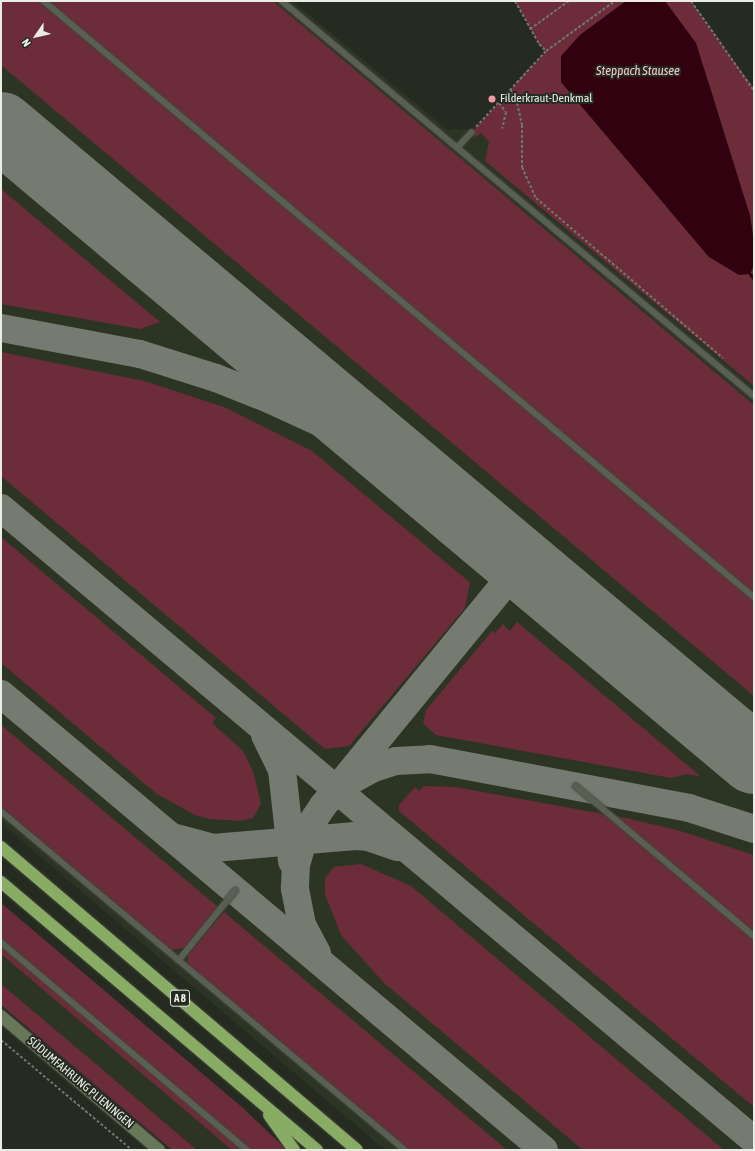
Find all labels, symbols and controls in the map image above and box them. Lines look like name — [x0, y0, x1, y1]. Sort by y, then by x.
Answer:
north arrow — [16, 16, 56, 56]
text: N — [19, 37, 33, 49]
water label: Steppach Stausee — [596, 63, 680, 79]
place label: Filderkraut-Denkmal — [500, 92, 592, 106]
marker: Filderkraut-Denkmal — [487, 94, 497, 104]
road number: A 8 — [169, 989, 191, 1007]
street label: SÜDUMFAHRUNG PLIENINGEN — [24, 1034, 136, 1132]

